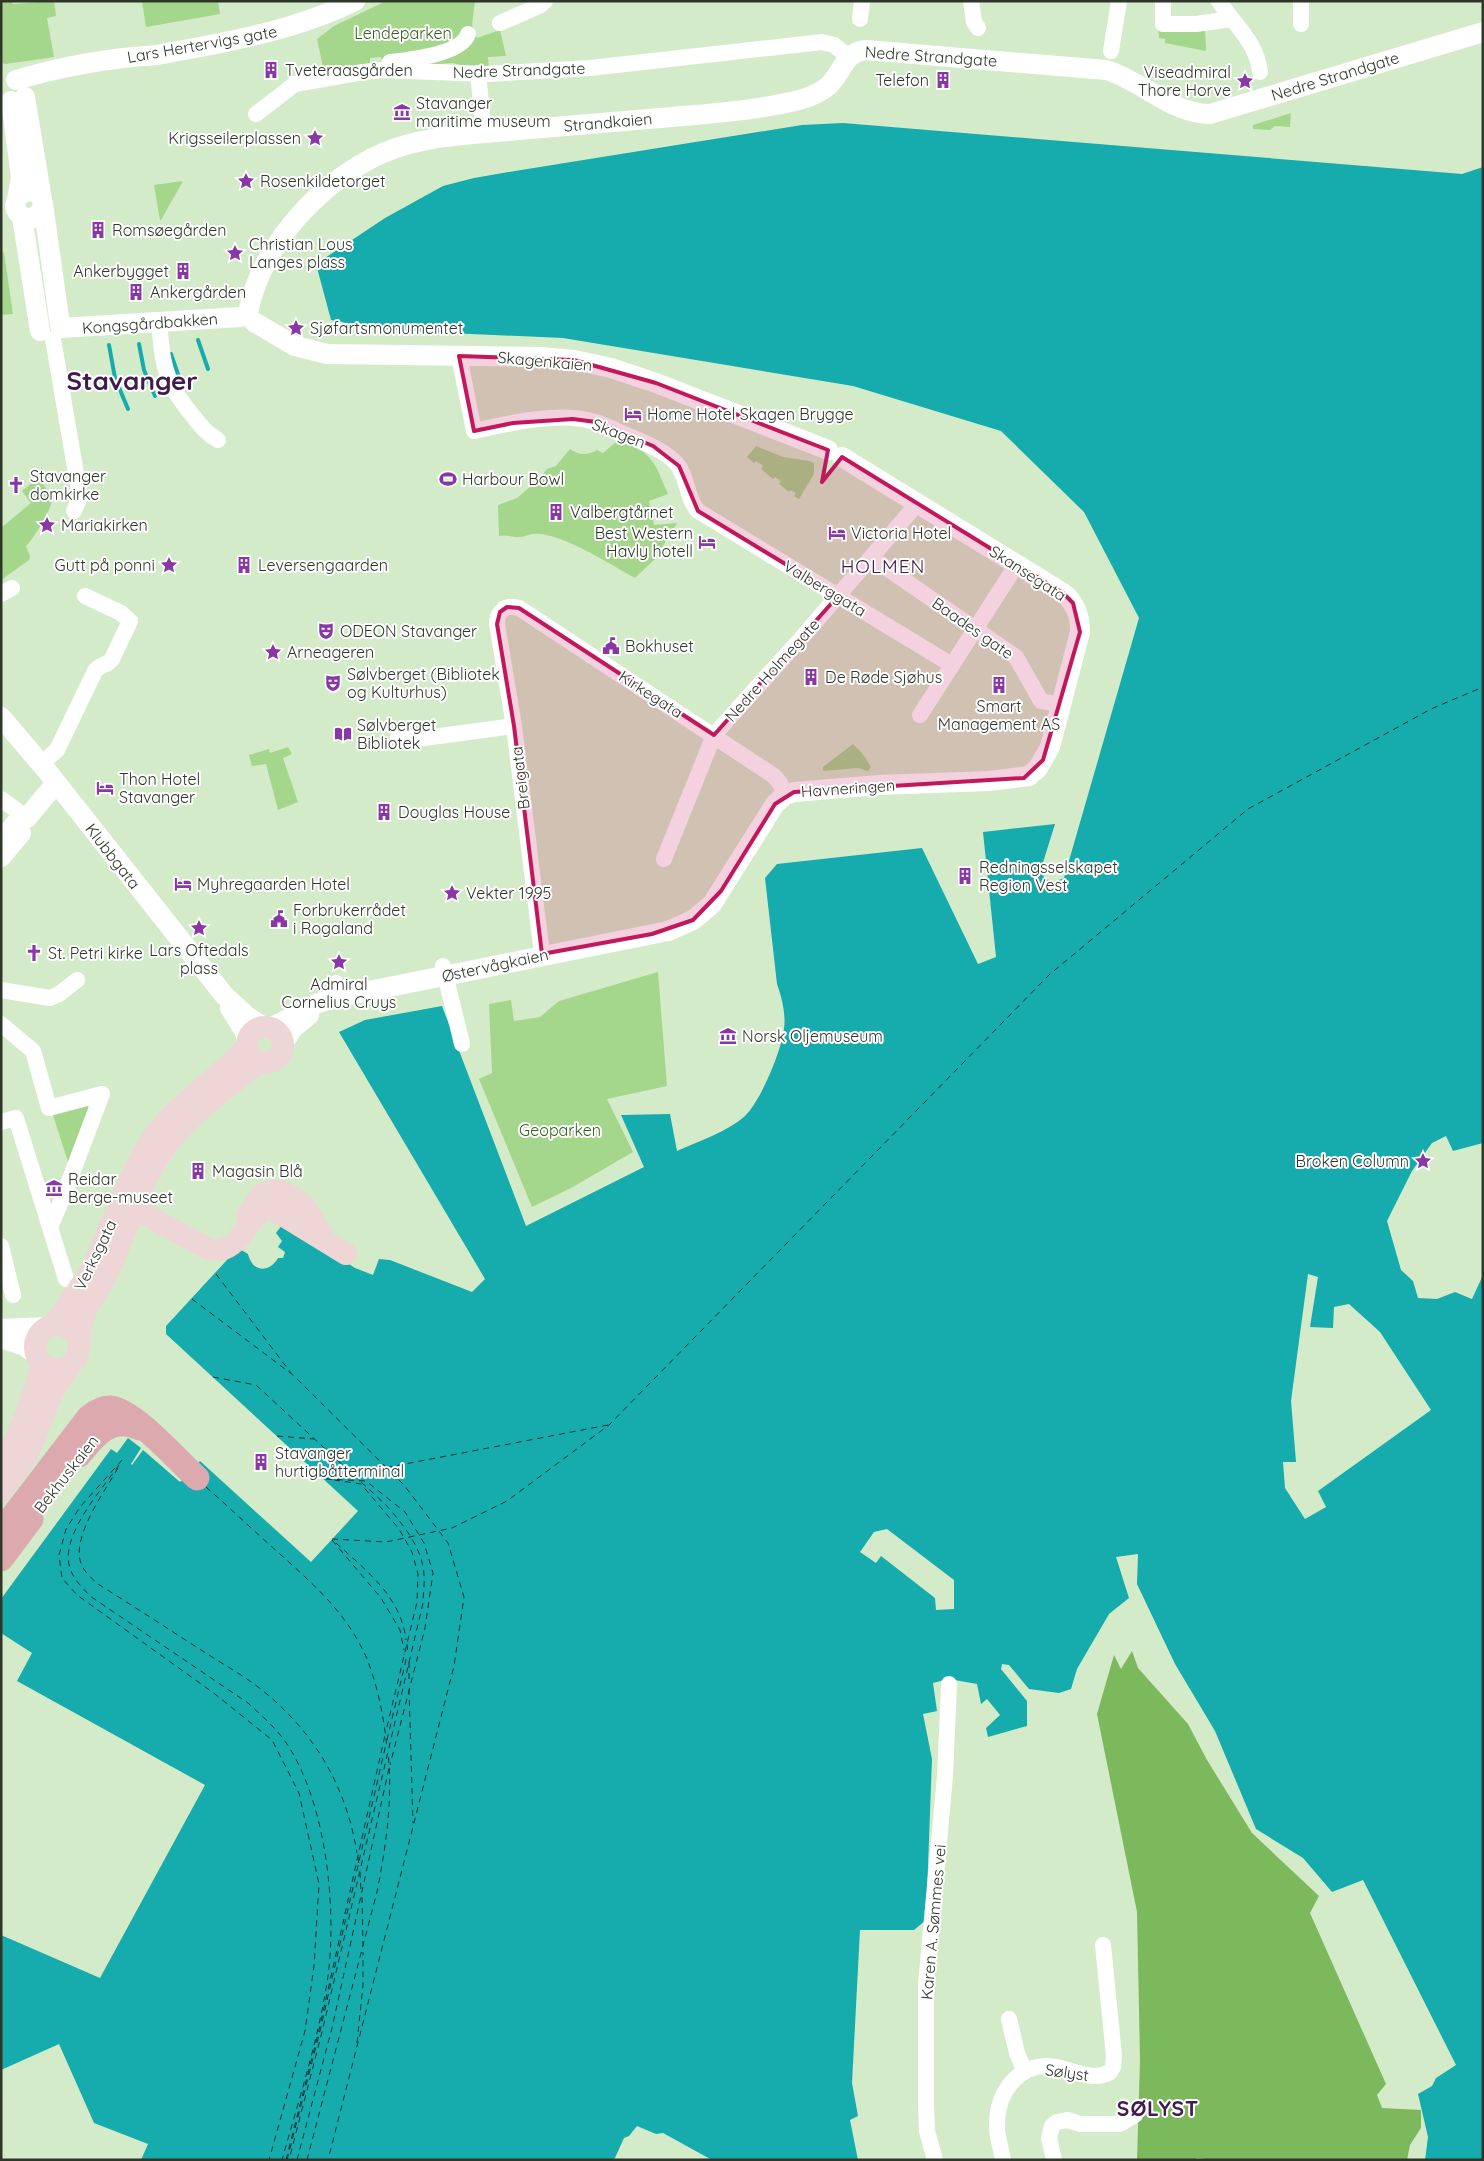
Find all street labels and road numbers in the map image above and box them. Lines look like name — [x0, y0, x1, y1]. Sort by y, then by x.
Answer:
street label: Lars Hertervigs gate — [125, 21, 279, 67]
street label: Nedre Strandgate — [864, 41, 998, 71]
street label: Nedre Strandgate — [1269, 47, 1401, 105]
street label: Nedre Strandgate — [452, 58, 586, 82]
street label: Strandkaien — [563, 108, 653, 136]
street label: Kongsgårdbakken — [81, 308, 219, 338]
street label: Skagenkaien — [497, 347, 593, 375]
street label: Skagen — [590, 414, 648, 452]
street label: Skansegata — [986, 541, 1070, 605]
street label: Valberggata — [780, 555, 870, 621]
street label: Baades gate — [929, 593, 1017, 663]
street label: Nedre Holmegate — [720, 614, 824, 726]
street label: Kirkegata — [615, 666, 687, 722]
street label: Breigata — [506, 745, 534, 811]
street label: Havneringen — [800, 775, 896, 801]
street label: Klubbgata — [81, 819, 145, 893]
street label: Østervågkaien — [440, 944, 550, 986]
street label: Verksgata — [69, 1216, 121, 1294]
street label: Bekhuskaien — [29, 1431, 103, 1517]
street label: Karen A. Sømmes vei — [916, 1843, 950, 2001]
street label: Sølyst — [1044, 2059, 1090, 2085]

